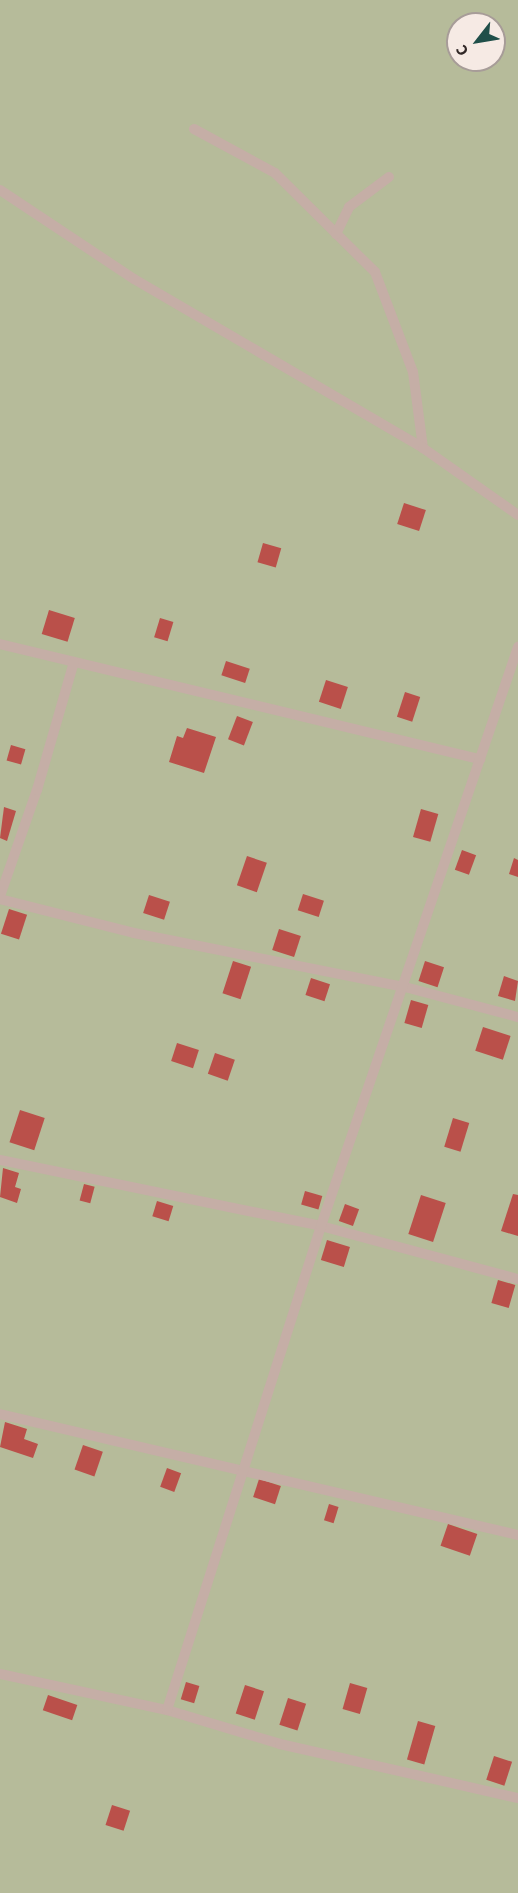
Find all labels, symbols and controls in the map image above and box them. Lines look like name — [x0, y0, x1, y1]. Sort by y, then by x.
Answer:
north arrow — [446, 12, 506, 72]
text: С — [450, 41, 474, 60]

